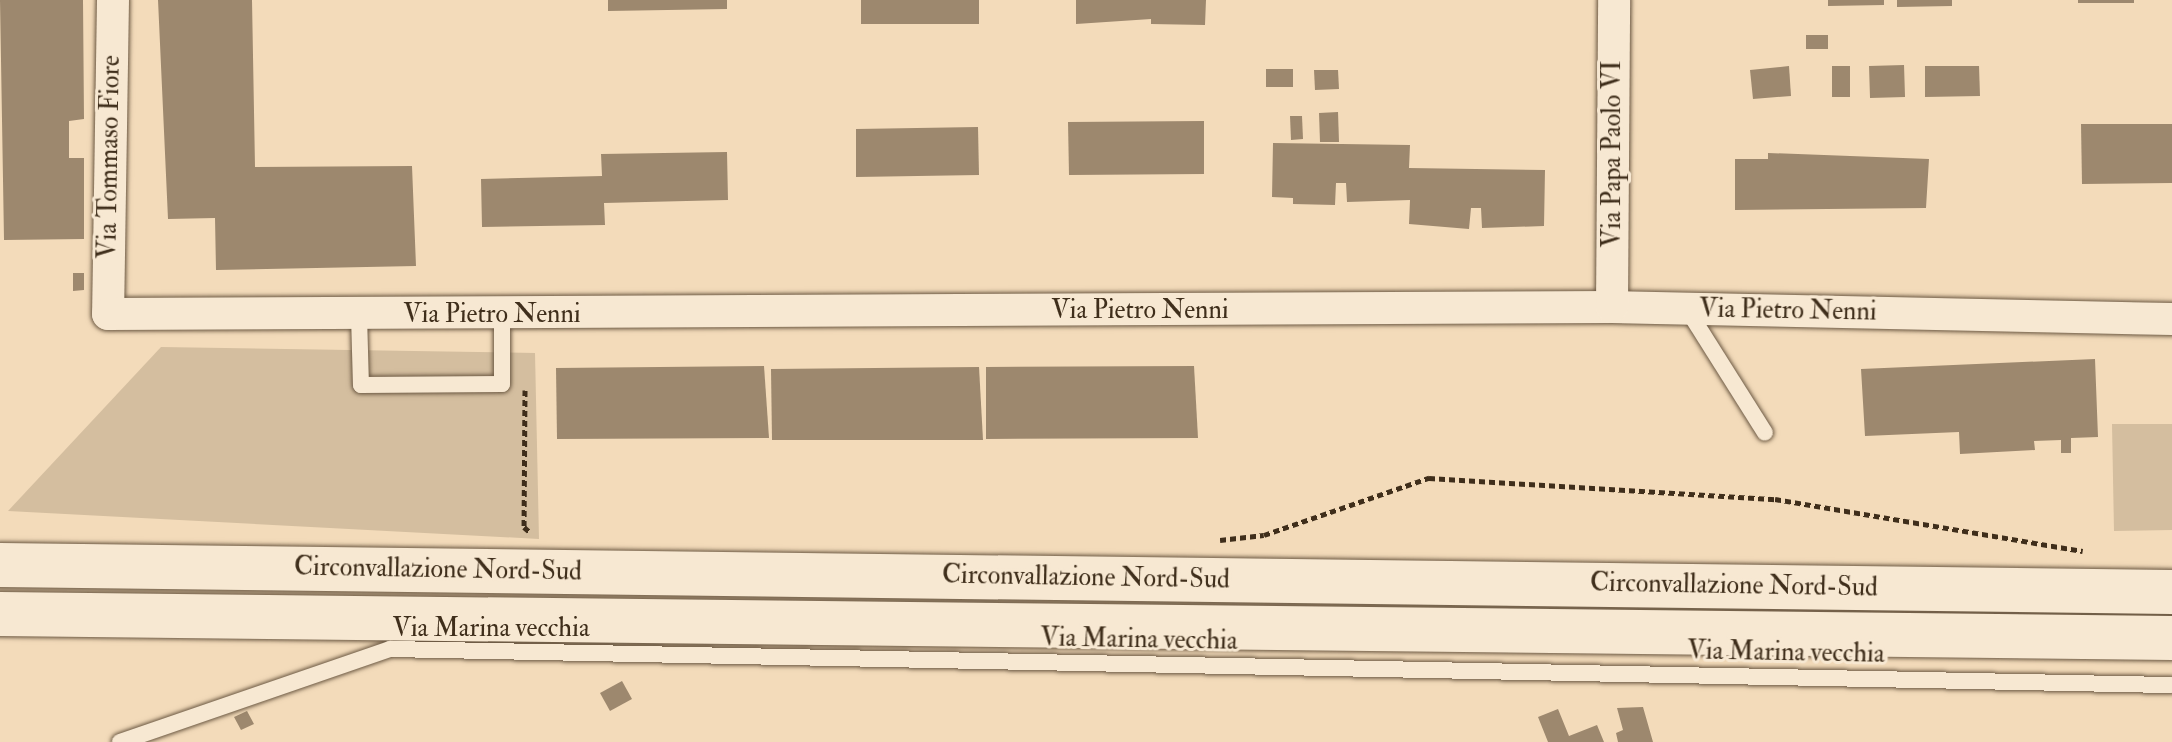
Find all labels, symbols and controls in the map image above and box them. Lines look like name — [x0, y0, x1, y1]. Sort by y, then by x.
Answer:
street label: Via Tommaso Fiore — [93, 55, 127, 259]
street label: Via Papa Paolo VI — [1597, 61, 1629, 247]
street label: Via Pietro Nenni — [1699, 294, 1877, 328]
street label: Via Pietro Nenni — [1051, 295, 1229, 327]
street label: Via Pietro Nenni — [403, 299, 581, 331]
street label: Circonvallazione Nord-Sud — [294, 552, 582, 588]
street label: Circonvallazione Nord-Sud — [942, 560, 1230, 596]
street label: Circonvallazione Nord-Sud — [1590, 568, 1878, 604]
street label: Via Marina vecchia — [392, 613, 590, 645]
street label: Via Marina vecchia — [1040, 623, 1238, 657]
street label: Via Marina vecchia — [1687, 636, 1885, 670]

